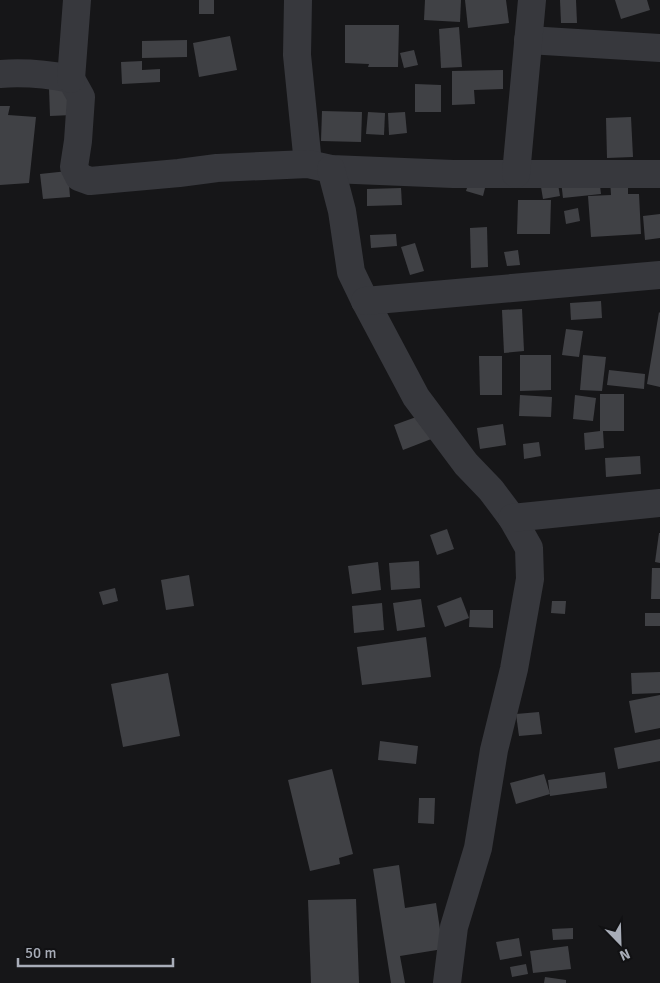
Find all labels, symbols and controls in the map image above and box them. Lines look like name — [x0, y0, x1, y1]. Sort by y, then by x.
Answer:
north arrow — [595, 918, 645, 968]
scale bar — [18, 936, 172, 968]
text: 50 m — [25, 944, 56, 962]
text: N — [617, 945, 633, 964]

